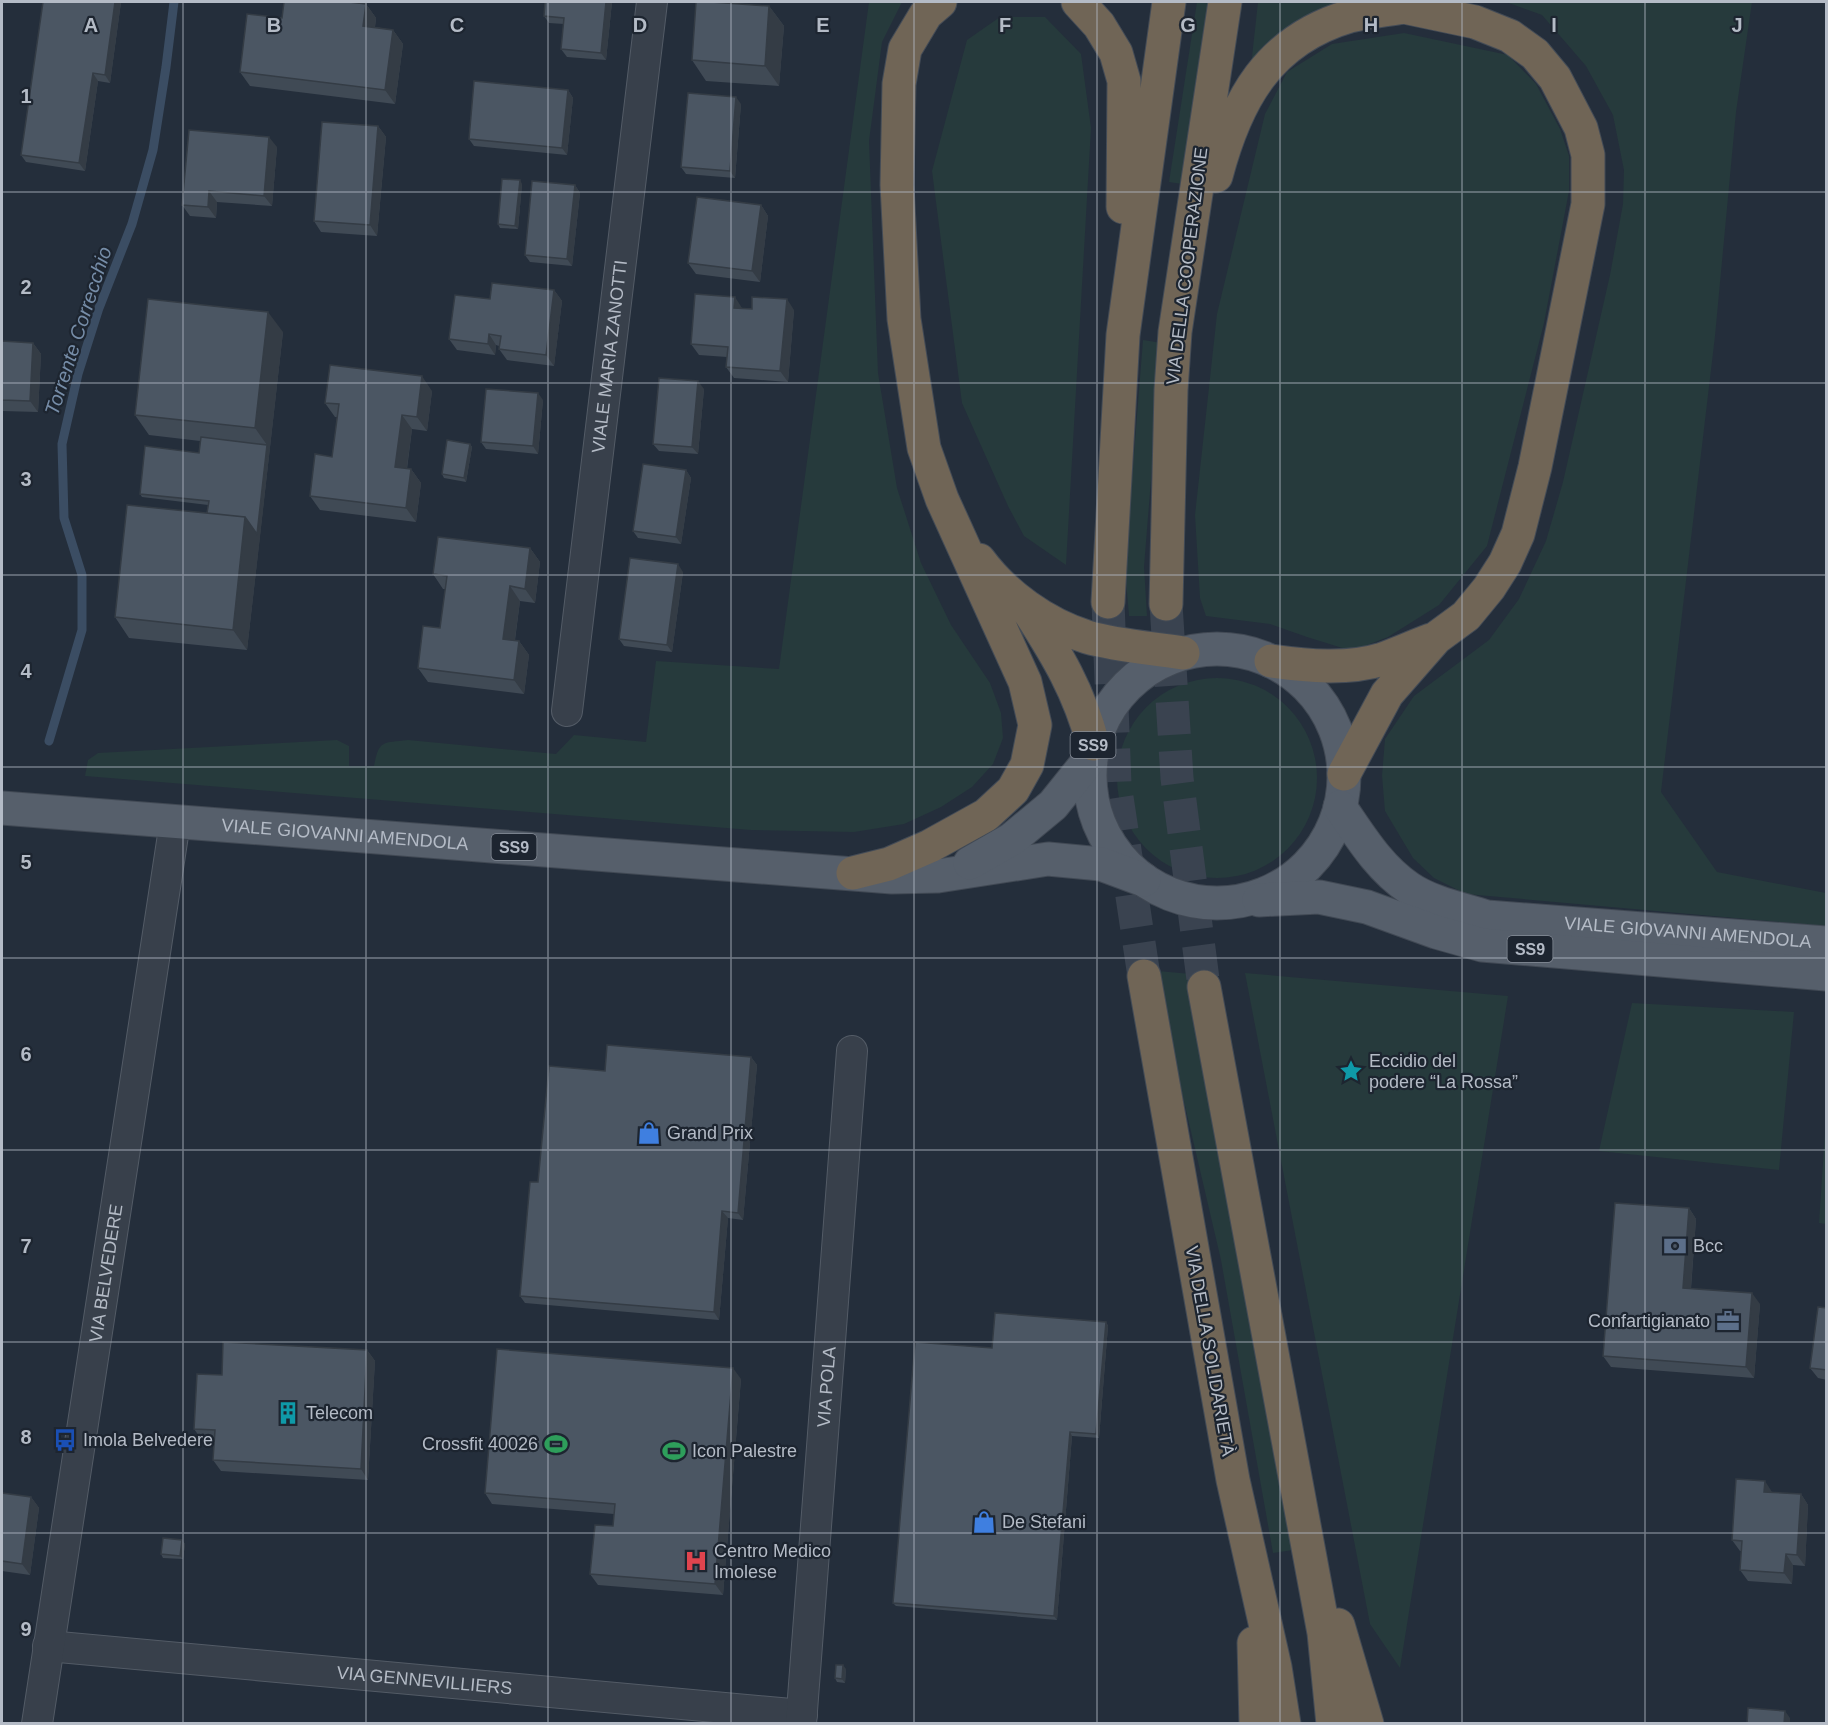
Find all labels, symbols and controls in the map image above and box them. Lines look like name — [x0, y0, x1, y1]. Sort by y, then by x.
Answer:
text: A — [84, 14, 98, 36]
text: B — [267, 14, 281, 36]
text: C — [450, 14, 464, 36]
text: D — [633, 14, 647, 36]
text: E — [816, 14, 830, 36]
text: F — [999, 14, 1011, 36]
text: G — [1180, 14, 1196, 36]
text: H — [1364, 14, 1378, 36]
text: I — [1551, 14, 1557, 36]
text: J — [1731, 14, 1743, 36]
text: 1 — [20, 85, 32, 107]
street label: VIA DELLA COOPERAZIONE — [1163, 146, 1211, 386]
water label: Torrente Correcchio — [40, 244, 116, 418]
street label: VIALE MARIA ZANOTTI — [588, 259, 631, 454]
text: 2 — [20, 276, 32, 298]
text: 3 — [20, 468, 32, 490]
text: 4 — [20, 660, 32, 682]
road number: SS9 — [1070, 732, 1116, 758]
street label: VIALE GIOVANNI AMENDOLA — [221, 815, 469, 854]
road number: SS9 — [492, 834, 536, 860]
text: 5 — [20, 851, 32, 873]
street label: VIALE GIOVANNI AMENDOLA — [1563, 913, 1812, 952]
road number: SS9 — [1508, 936, 1552, 962]
text: 6 — [20, 1043, 32, 1065]
place label: Eccidio del podere “La Rossa” — [1369, 1051, 1518, 1092]
place icon: Eccidio del podere “La Rossa” — [1338, 1058, 1364, 1084]
shop icon: Grand Prix — [636, 1120, 662, 1146]
place label: Grand Prix — [667, 1123, 753, 1143]
street label: VIA BELVEDERE — [86, 1203, 126, 1344]
bank icon: Bcc — [1662, 1233, 1688, 1259]
text: 7 — [20, 1235, 32, 1257]
place label: Bcc — [1693, 1236, 1723, 1256]
street label: VIA DELLA SOLIDARIETÀ — [1182, 1244, 1238, 1458]
office icon: Confartigianato — [1715, 1308, 1741, 1334]
place label: Confartigianato — [1588, 1311, 1710, 1331]
street label: VIA POLA — [814, 1346, 840, 1428]
building icon: Telecom — [275, 1400, 301, 1426]
place label: Telecom — [306, 1403, 373, 1423]
text: 8 — [20, 1426, 32, 1448]
bus stop icon: Imola Belvedere — [52, 1427, 78, 1453]
place label: Imola Belvedere — [83, 1430, 213, 1450]
sports icon: Crossfit 40026 — [543, 1431, 569, 1457]
place label: Crossfit 40026 — [422, 1434, 538, 1454]
sports icon: Icon Palestre — [661, 1438, 687, 1464]
place label: Icon Palestre — [692, 1441, 797, 1461]
shop icon: De Stefani — [971, 1509, 997, 1535]
place label: De Stefani — [1002, 1512, 1086, 1532]
place label: Centro Medico Imolese — [714, 1541, 831, 1582]
hospital icon: Centro Medico Imolese — [683, 1548, 709, 1574]
text: 9 — [20, 1618, 32, 1640]
street label: VIA GENNEVILLIERS — [336, 1662, 513, 1698]

